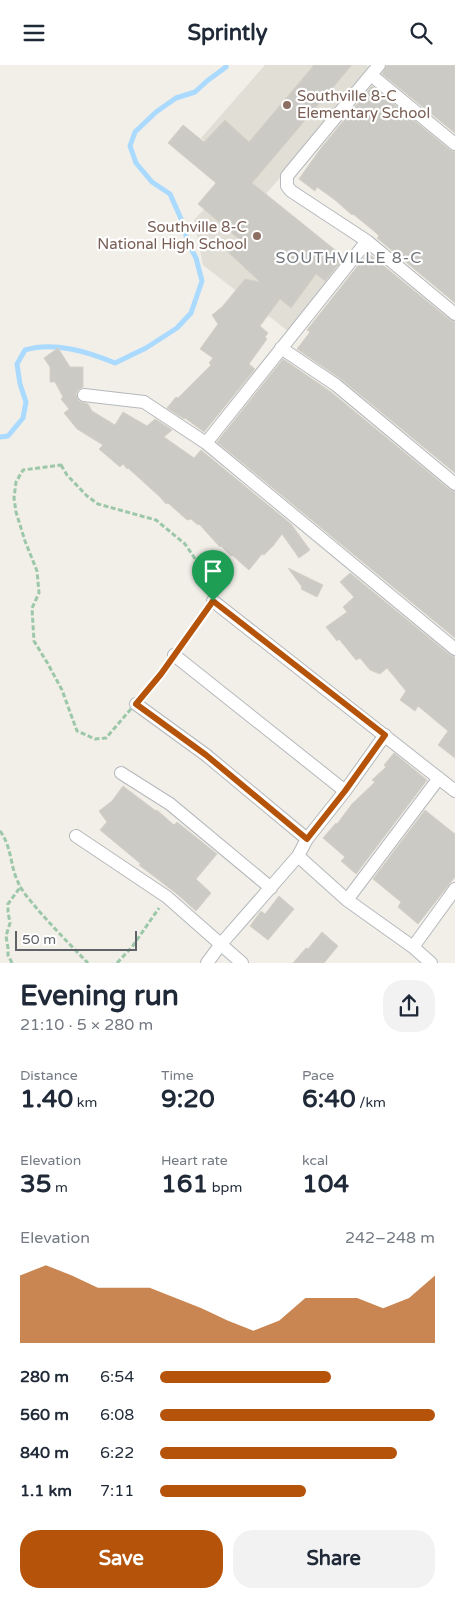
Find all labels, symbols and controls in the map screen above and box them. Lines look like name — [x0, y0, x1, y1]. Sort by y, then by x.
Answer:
icon: menu — [20, 19, 48, 47]
icon: search — [407, 19, 435, 47]
text: Sprintly — [188, 20, 268, 46]
place label: Southville 8-C Elementary School — [297, 87, 430, 122]
marker: Southville 8-C Elementary School — [281, 99, 293, 111]
place label: Southville 8-C National High School — [97, 218, 247, 253]
marker: Southville 8-C National High School — [251, 230, 263, 242]
district label: SOUTHVILLE 8-C — [276, 248, 422, 268]
pin — [192, 550, 234, 601]
icon: arrive — [199, 557, 227, 585]
scale bar — [15, 928, 138, 951]
text: 50 m — [22, 931, 56, 948]
text: Evening run — [20, 979, 179, 1013]
button: share — [383, 980, 435, 1032]
text: 21:10 · 5 × 280 m — [20, 1015, 153, 1035]
text: Distance — [20, 1067, 78, 1084]
text: Time — [161, 1067, 194, 1084]
text: Pace — [302, 1067, 334, 1084]
text: 1.40 — [20, 1084, 73, 1114]
text: 9:20 — [161, 1084, 215, 1114]
text: 6:40 — [302, 1084, 356, 1114]
text: km — [73, 1094, 97, 1111]
text: /km — [356, 1094, 386, 1111]
text: Elevation — [20, 1152, 81, 1169]
text: Heart rate — [161, 1152, 228, 1169]
text: kcal — [302, 1152, 328, 1169]
text: 35 — [20, 1169, 51, 1199]
text: 161 — [161, 1169, 208, 1199]
text: 104 — [302, 1169, 349, 1199]
text: m — [51, 1179, 68, 1196]
text: bpm — [208, 1179, 242, 1196]
text: Elevation — [20, 1228, 90, 1248]
text: 242–248 m — [345, 1228, 435, 1248]
text: 280 m — [20, 1367, 69, 1387]
text: 6:54 — [100, 1367, 134, 1387]
text: 560 m — [20, 1405, 69, 1425]
text: 6:08 — [100, 1405, 134, 1425]
text: 840 m — [20, 1443, 69, 1463]
text: 6:22 — [100, 1443, 134, 1463]
text: 1.1 km — [20, 1481, 72, 1501]
text: 7:11 — [100, 1481, 134, 1501]
button: Save — [20, 1530, 223, 1588]
button: Share — [233, 1530, 435, 1588]

